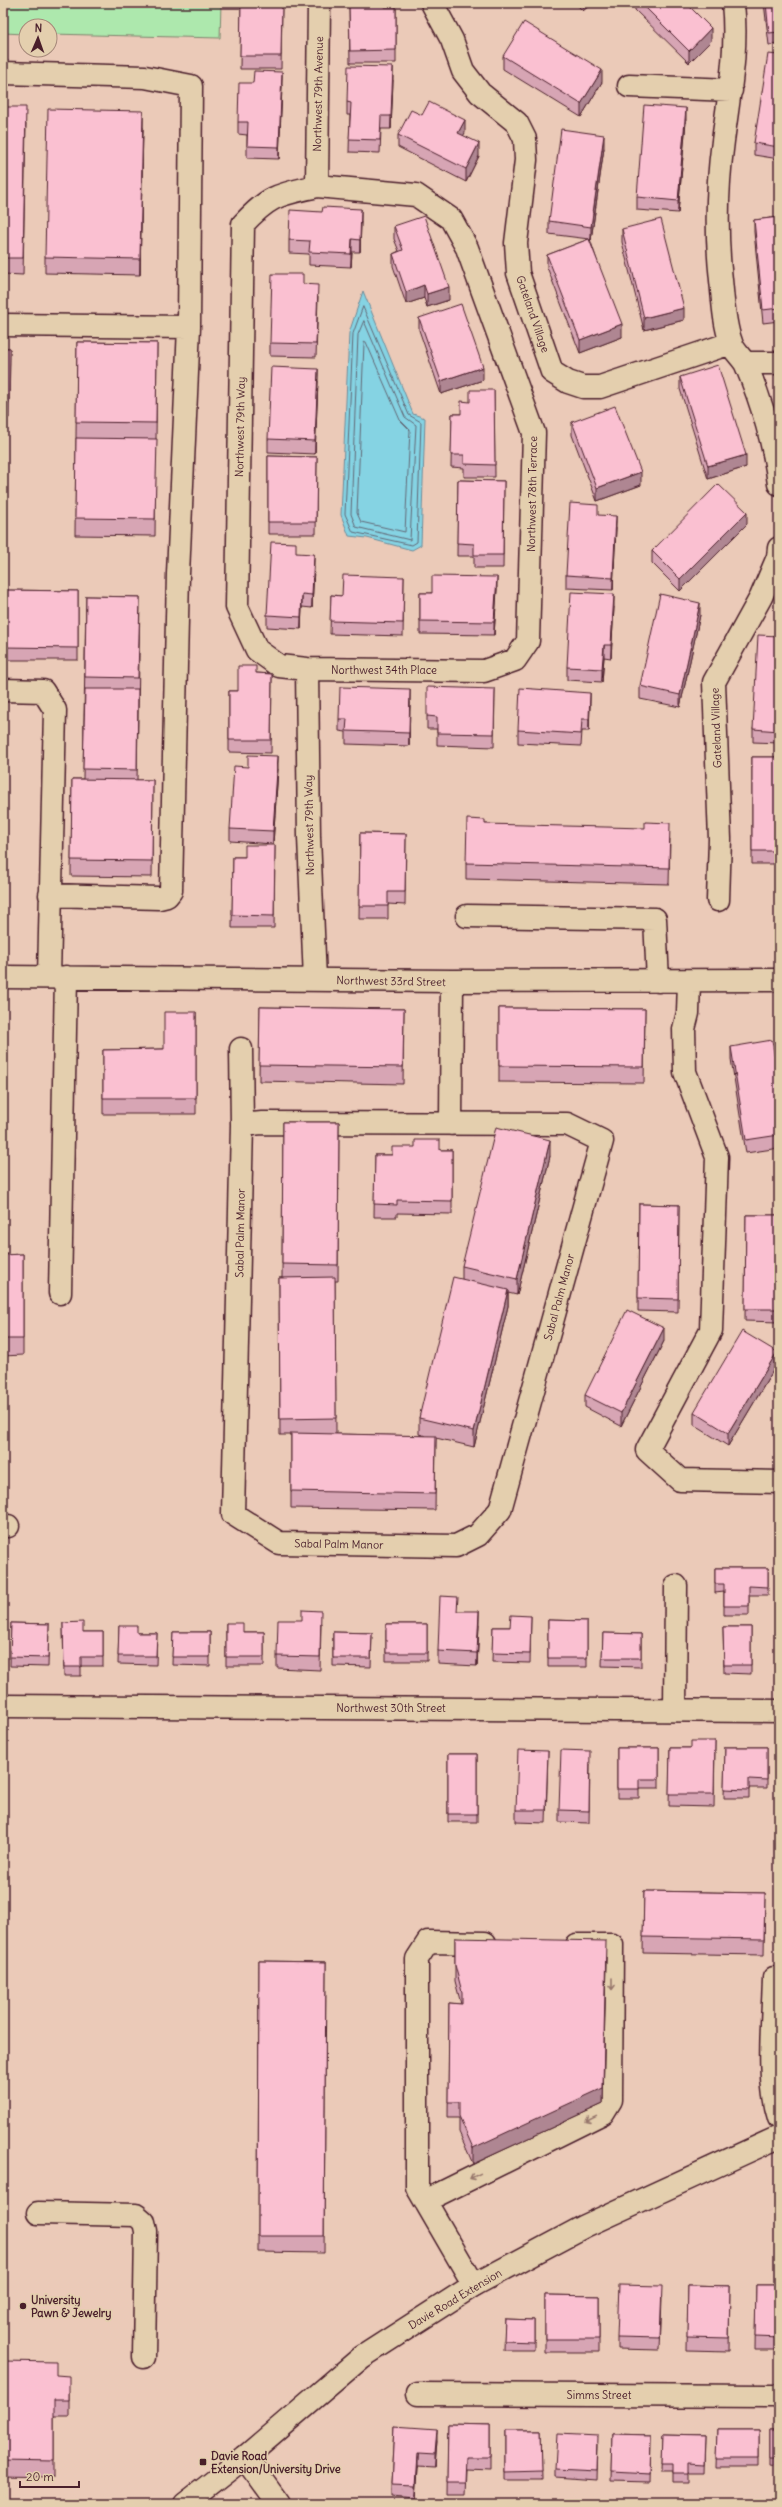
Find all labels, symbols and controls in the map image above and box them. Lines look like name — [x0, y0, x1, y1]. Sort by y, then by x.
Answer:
north arrow — [18, 18, 58, 58]
text: N — [34, 21, 42, 35]
street label: Northwest 79th Avenue — [310, 36, 326, 152]
street label: Gateland Village — [513, 274, 553, 354]
street label: Northwest 79th Way — [232, 377, 248, 477]
street label: Northwest 78th Terrace — [524, 436, 540, 552]
street label: Northwest 34th Place — [331, 663, 437, 677]
street label: Gateland Village — [708, 687, 724, 768]
street label: Northwest 79th Way — [301, 775, 317, 875]
street label: Northwest 33rd Street — [336, 973, 446, 989]
street label: Sabal Palm Manor — [232, 1188, 248, 1278]
street label: Sabal Palm Manor — [541, 1252, 577, 1342]
street label: Sabal Palm Manor — [294, 1536, 384, 1552]
street label: Northwest 30th Street — [336, 1701, 446, 1715]
one-way arrow — [608, 1977, 616, 1990]
one-way arrow — [585, 2116, 597, 2123]
one-way arrow — [469, 2173, 481, 2180]
street label: Davie Road Extension — [406, 2266, 504, 2332]
place label: University Pawn & Jewelry — [31, 2293, 112, 2321]
marker: University Pawn & Jewelry — [18, 2301, 28, 2311]
street label: Simms Street — [567, 2388, 632, 2402]
place label: Davie Road Extension/University Drive — [211, 2449, 341, 2477]
marker: Davie Road Extension/University Drive — [198, 2457, 208, 2467]
scale bar — [20, 2463, 79, 2489]
text: 20 m — [26, 2469, 54, 2484]

